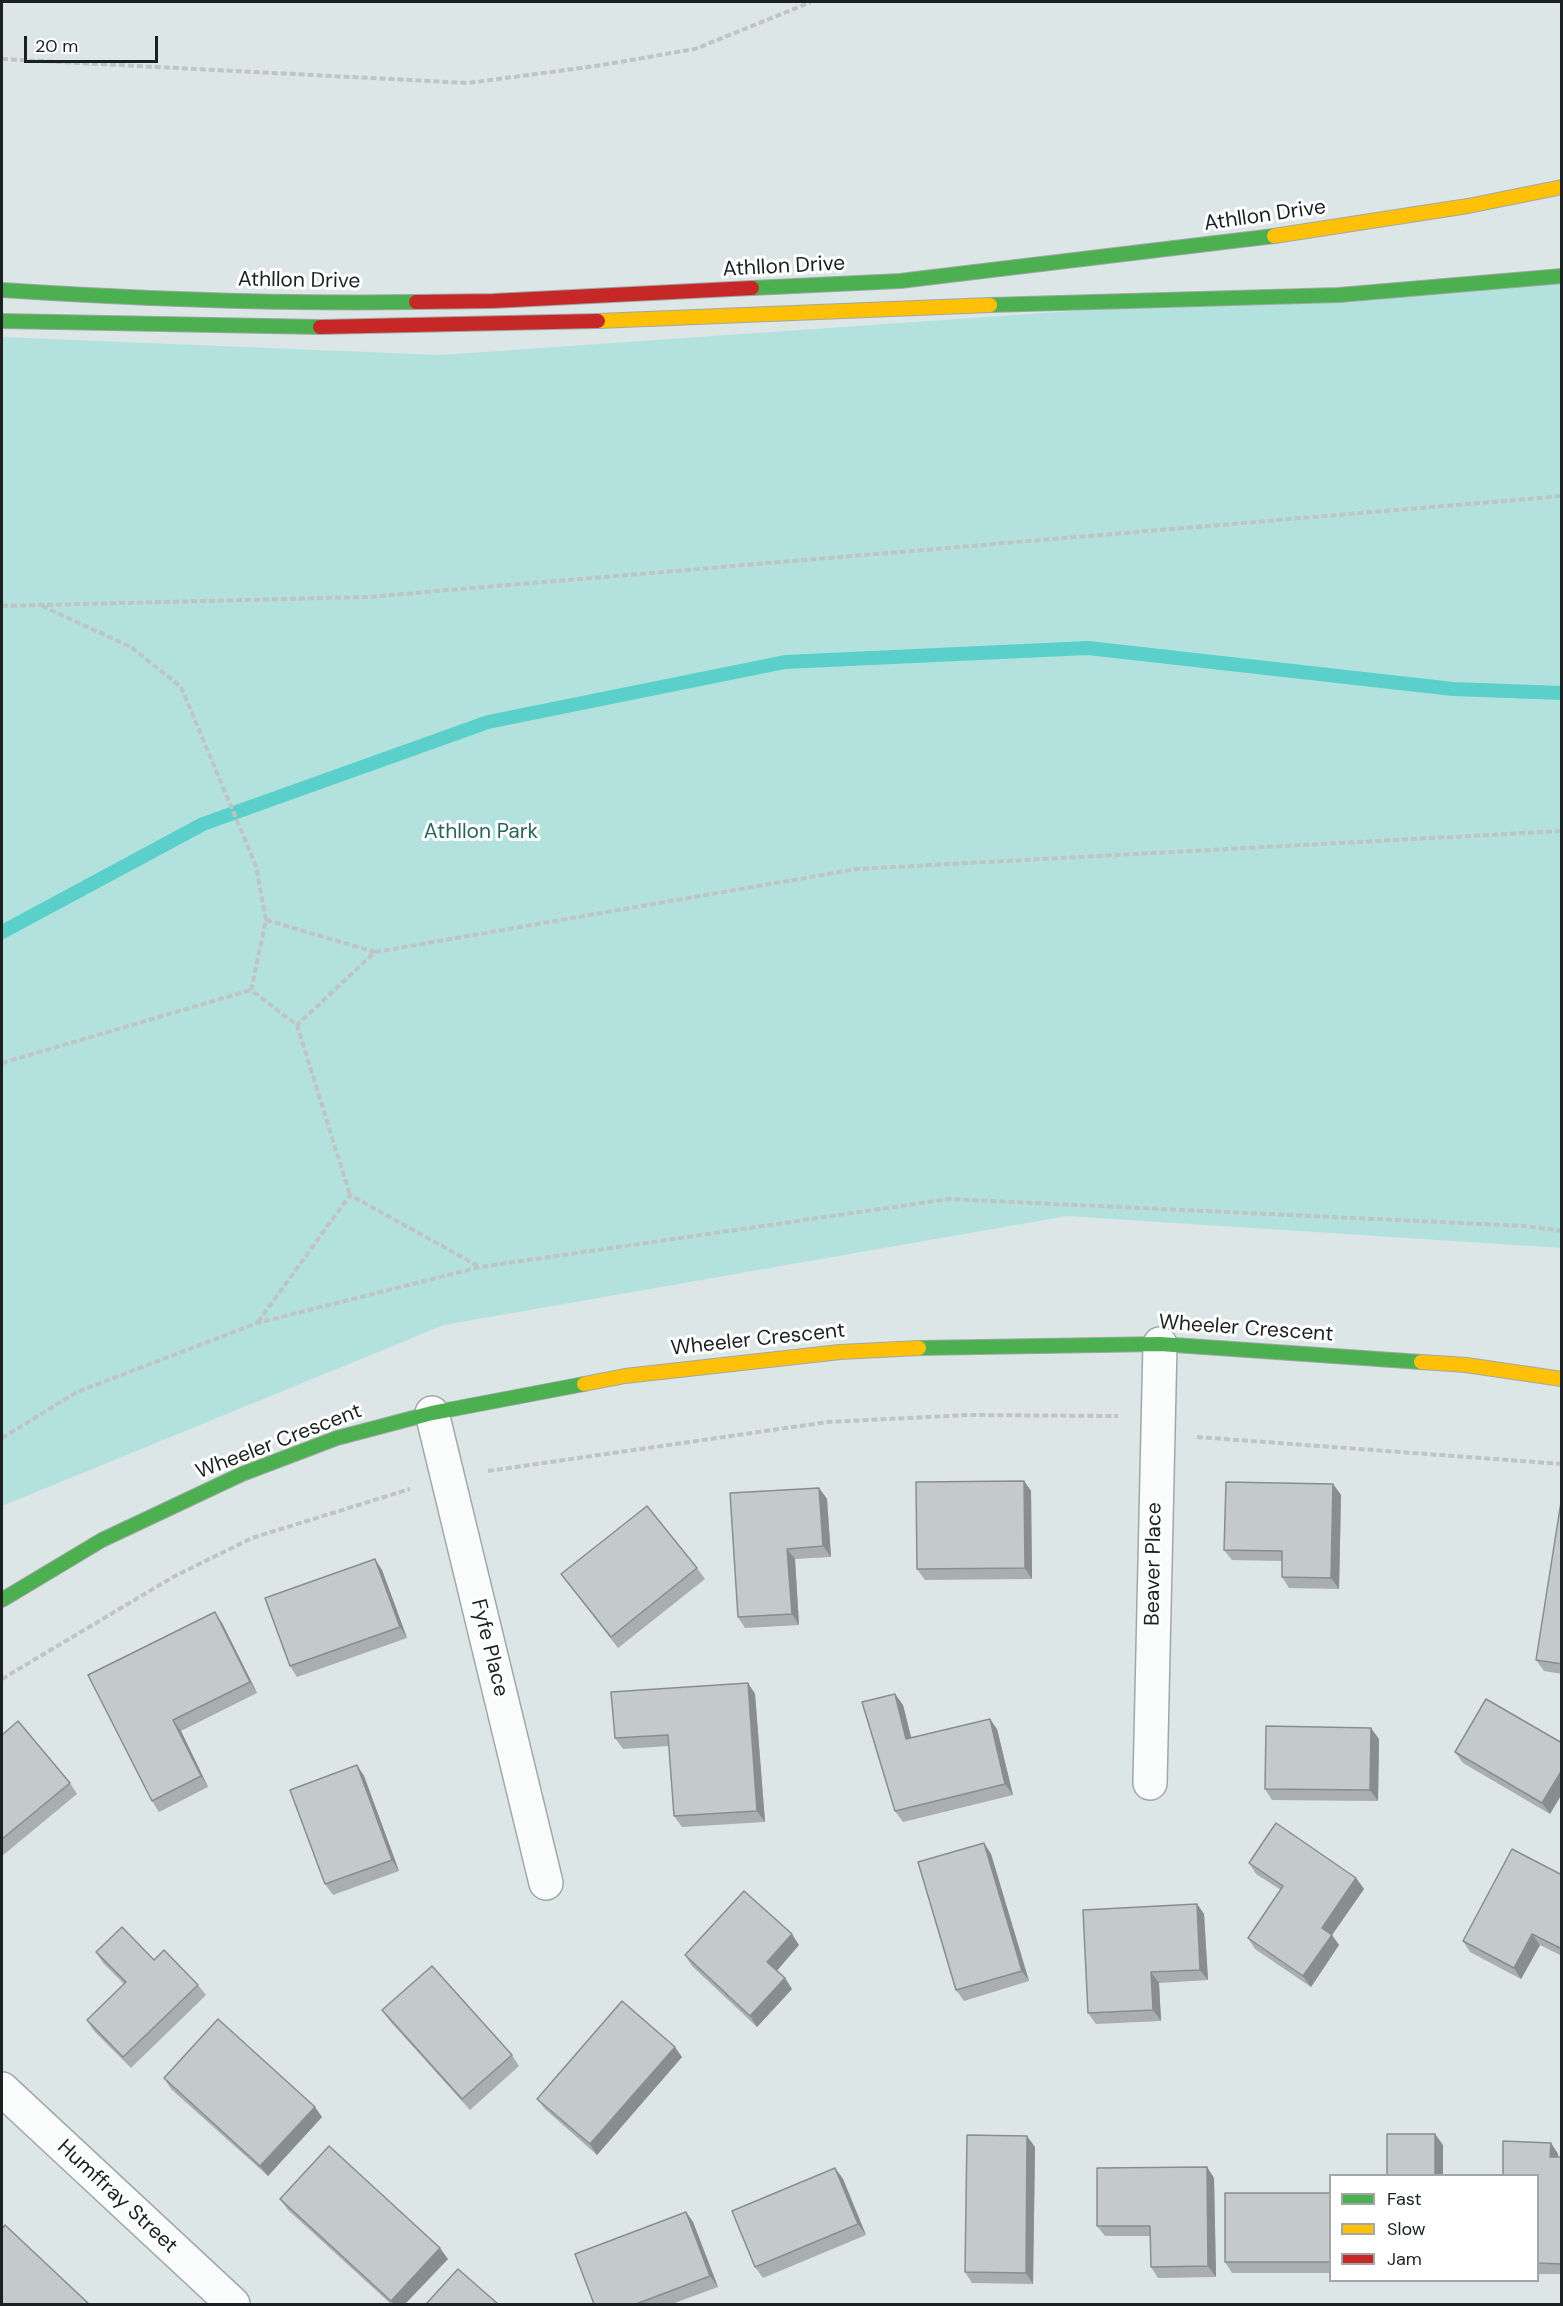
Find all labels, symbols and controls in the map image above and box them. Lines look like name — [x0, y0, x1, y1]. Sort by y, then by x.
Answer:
scale bar — [27, 24, 160, 62]
text: 20 m — [35, 34, 78, 58]
street label: Athllon Drive — [1203, 195, 1327, 237]
street label: Athllon Drive — [722, 251, 846, 283]
street label: Athllon Drive — [238, 267, 360, 295]
park label: Athllon Park — [424, 819, 538, 845]
street label: Wheeler Crescent — [1158, 1310, 1334, 1348]
street label: Wheeler Crescent — [669, 1318, 847, 1362]
street label: Wheeler Crescent — [193, 1399, 365, 1485]
street label: Beaver Place — [1140, 1502, 1168, 1626]
street label: Fyfe Place — [465, 1597, 513, 1699]
street label: Humffray Street — [52, 2135, 182, 2259]
legend — [1329, 2174, 1539, 2282]
text: Fast — [1387, 2187, 1422, 2211]
text: Slow — [1387, 2217, 1426, 2241]
text: Jam — [1387, 2247, 1422, 2271]

